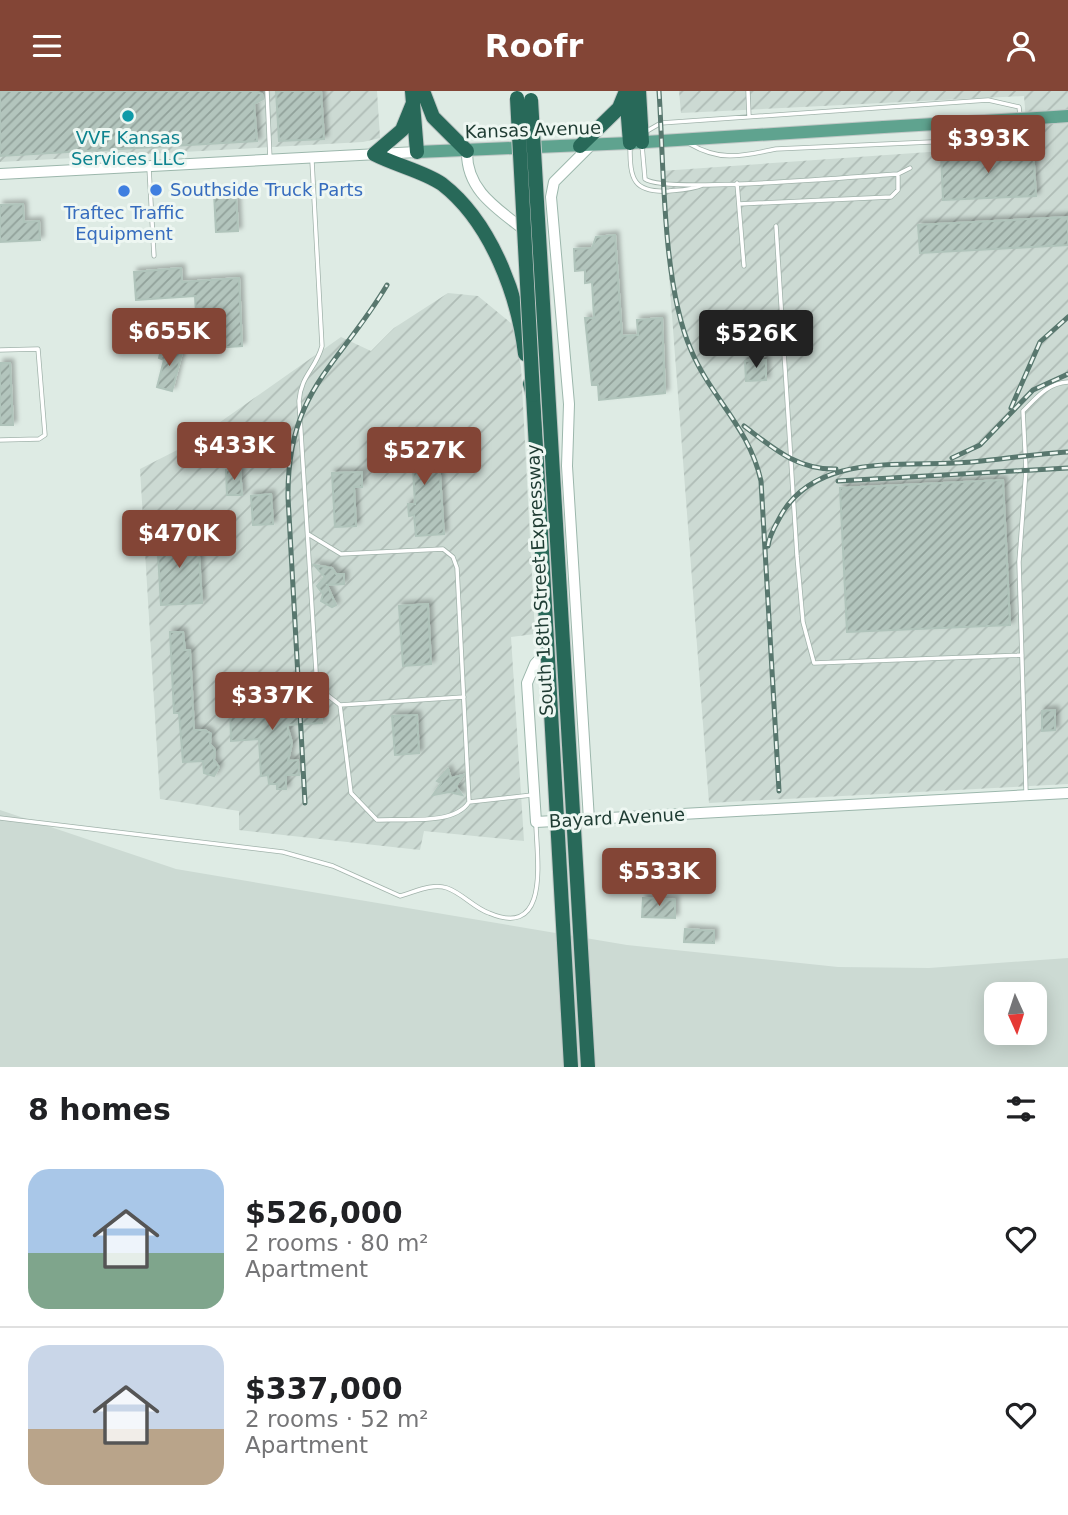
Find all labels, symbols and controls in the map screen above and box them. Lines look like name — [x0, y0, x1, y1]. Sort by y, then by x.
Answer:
icon: menu — [28, 27, 66, 65]
text: Roofr — [485, 27, 583, 65]
icon: person — [1002, 27, 1040, 65]
marker: VVF Kansas Services LLC — [120, 108, 136, 124]
pin: $393K — [939, 115, 1037, 175]
street label: Kansas Avenue — [465, 117, 601, 142]
text: $393K — [947, 125, 1029, 151]
place label: VVF Kansas Services LLC — [71, 127, 185, 169]
place label: Southside Truck Parts — [170, 179, 363, 200]
marker: Southside Truck Parts — [148, 182, 164, 198]
marker: Traftec Traffic Equipment — [116, 183, 132, 199]
place label: Traftec Traffic Equipment — [63, 202, 184, 244]
pin: $655K — [120, 309, 218, 368]
pin: $526K — [707, 310, 805, 370]
text: $655K — [128, 318, 210, 344]
text: $526K — [715, 320, 797, 346]
pin: $433K — [185, 423, 283, 482]
pin: $527K — [375, 427, 473, 487]
text: $433K — [193, 432, 275, 458]
text: $527K — [383, 437, 465, 463]
street label: South 18th Street Expressway — [522, 443, 557, 717]
pin: $470K — [130, 511, 228, 570]
text: $470K — [138, 520, 220, 546]
pin: $337K — [223, 673, 321, 732]
text: $337K — [231, 682, 313, 708]
street label: Bayard Avenue — [548, 803, 686, 832]
pin: $533K — [610, 849, 708, 908]
text: $533K — [618, 858, 700, 884]
north arrow — [984, 982, 1046, 1045]
map controls — [984, 982, 1047, 1045]
icon: filters — [1002, 1090, 1040, 1128]
text: 8 homes — [28, 1092, 171, 1127]
text: $526,000 — [245, 1195, 403, 1230]
icon: home — [84, 1197, 168, 1281]
icon: heart — [1002, 1220, 1040, 1258]
text: 2 rooms · 80 m² — [245, 1230, 429, 1256]
text: Apartment — [245, 1256, 368, 1282]
text: $337,000 — [245, 1371, 403, 1406]
icon: home — [84, 1373, 168, 1457]
icon: heart — [1002, 1396, 1040, 1434]
text: 2 rooms · 52 m² — [245, 1406, 429, 1432]
text: Apartment — [245, 1432, 368, 1458]

